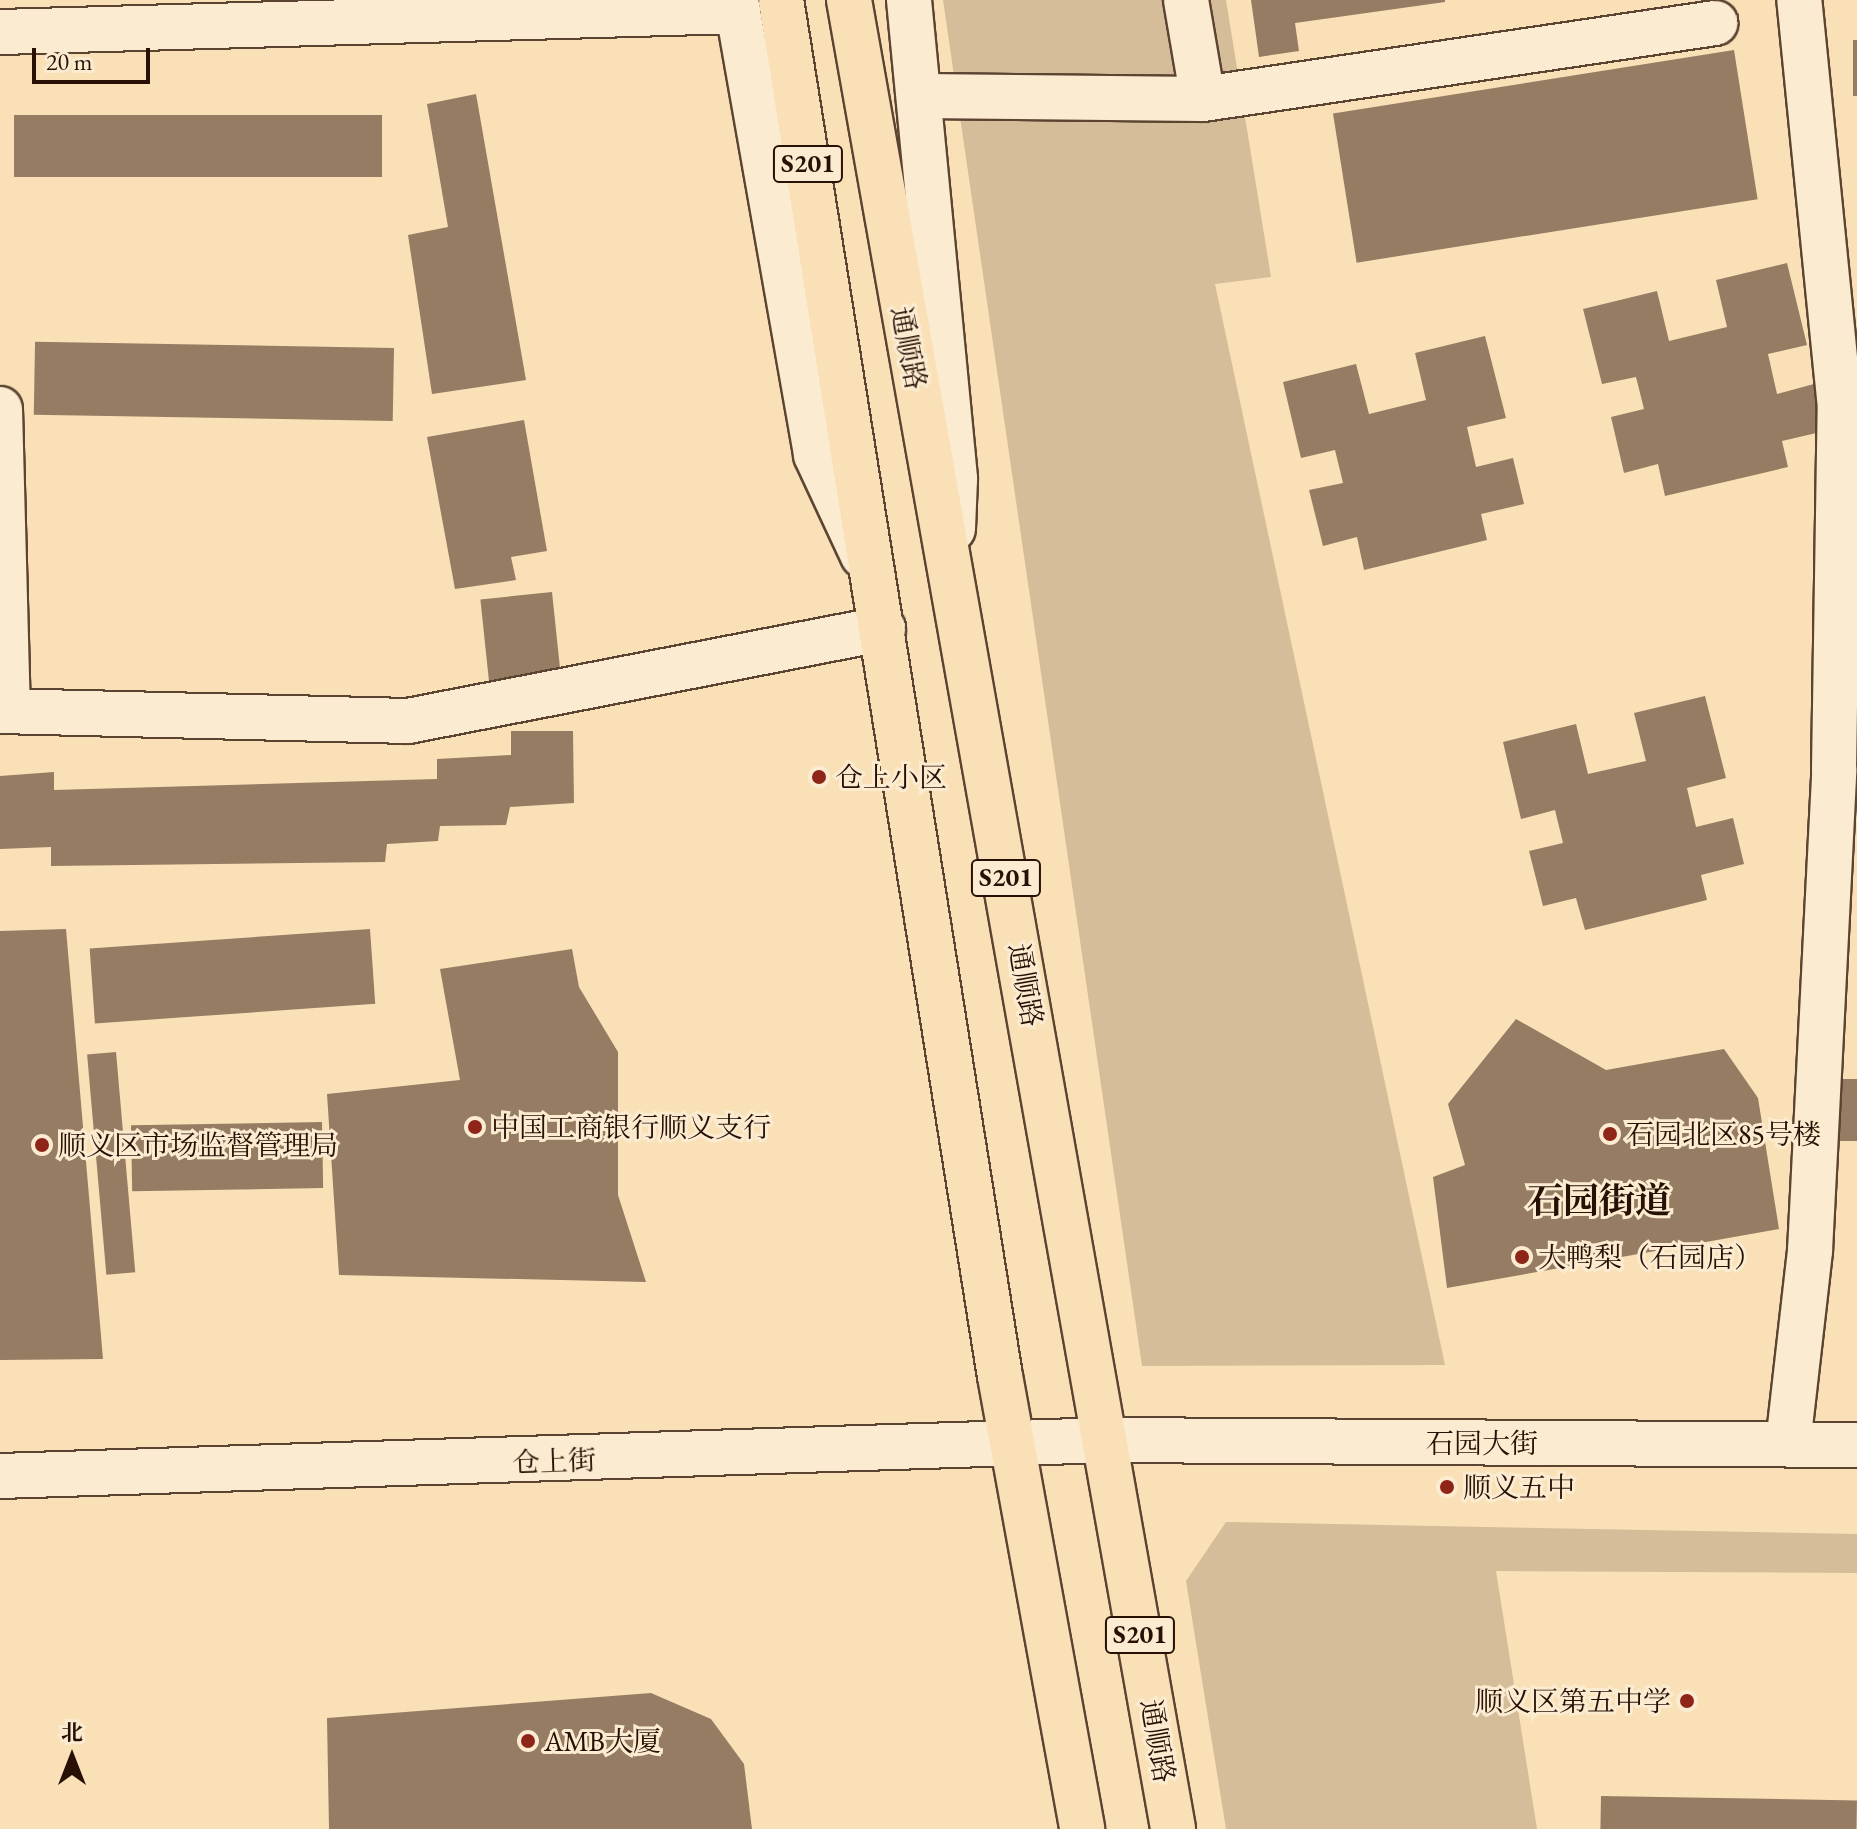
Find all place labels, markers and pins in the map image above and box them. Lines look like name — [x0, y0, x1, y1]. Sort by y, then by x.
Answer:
place label: 仓上小区 — [835, 760, 947, 794]
marker: 仓上小区 — [810, 768, 828, 786]
place label: 中国工商银行顺义支行 — [491, 1110, 771, 1144]
place label: 石园北区85号楼 — [1626, 1117, 1821, 1151]
marker: 中国工商银行顺义支行 — [466, 1118, 484, 1136]
marker: 石园北区85号楼 — [1601, 1125, 1619, 1143]
place label: 顺义区市场监督管理局 — [58, 1128, 338, 1162]
marker: 顺义区市场监督管理局 — [33, 1136, 51, 1154]
place label: 大鸭梨（石园店） — [1538, 1240, 1762, 1274]
marker: 大鸭梨（石园店） — [1513, 1248, 1531, 1266]
place label: 顺义五中 — [1463, 1470, 1575, 1504]
marker: 顺义五中 — [1438, 1478, 1456, 1496]
place label: 顺义区第五中学 — [1475, 1684, 1671, 1718]
marker: 顺义区第五中学 — [1678, 1692, 1696, 1710]
place label: AMB大厦 — [544, 1724, 661, 1758]
marker: AMB大厦 — [519, 1732, 537, 1750]

